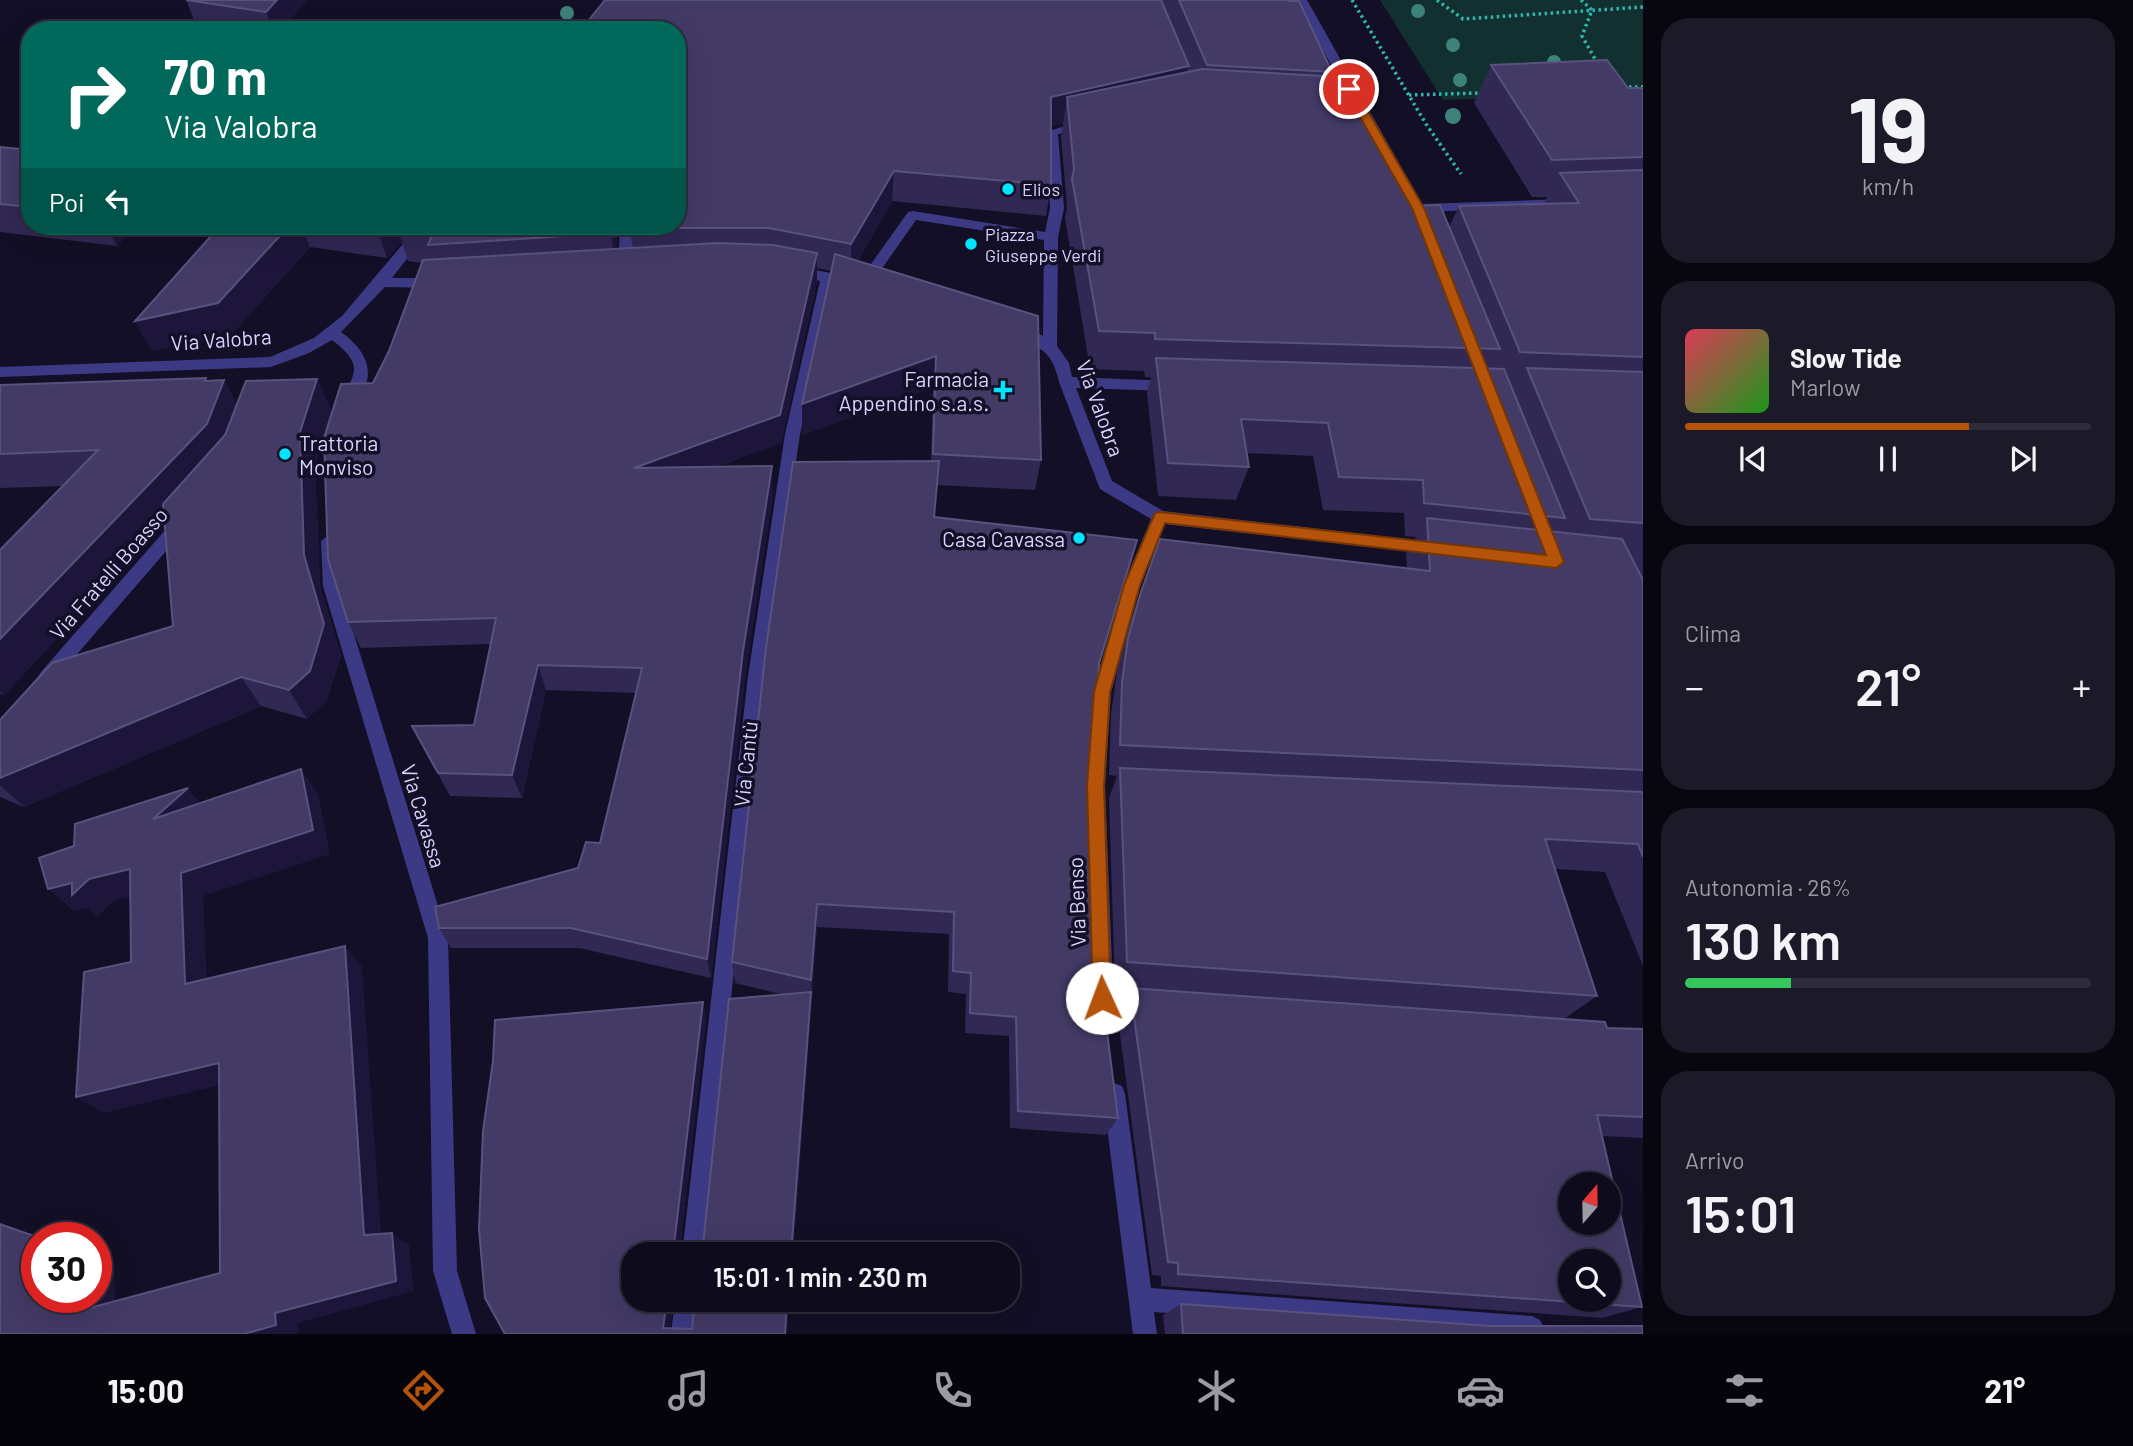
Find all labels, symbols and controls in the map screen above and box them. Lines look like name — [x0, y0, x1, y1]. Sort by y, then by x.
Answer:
text: 70 m — [164, 46, 267, 105]
icon: right — [49, 49, 140, 140]
pin — [1319, 59, 1379, 119]
icon: arrive — [1330, 70, 1368, 108]
text: 19 — [1848, 72, 1928, 181]
text: Via Valobra — [164, 106, 318, 144]
text: km/h — [1862, 172, 1914, 200]
place label: Elios — [1022, 178, 1060, 200]
marker: Elios — [1000, 181, 1016, 197]
icon: left — [99, 182, 137, 220]
text: Poi — [49, 186, 85, 217]
place label: Piazza Giuseppe Verdi — [985, 223, 1102, 266]
marker: Piazza Giuseppe Verdi — [963, 236, 979, 252]
street label: Via Valobra — [170, 323, 272, 355]
text: Slow Tide — [1790, 342, 1902, 373]
street label: Via Valobra — [1072, 356, 1130, 460]
place label: Farmacia Appendino s.a.s. — [839, 366, 989, 415]
text: Marlow — [1790, 373, 1861, 401]
marker: Farmacia Appendino s.a.s. — [995, 382, 1011, 398]
place label: Trattoria Monviso — [299, 430, 378, 479]
icon: previous — [1734, 440, 1772, 478]
icon: pause — [1869, 440, 1907, 478]
icon: next — [2004, 440, 2042, 478]
marker: Trattoria Monviso — [277, 446, 293, 462]
street label: Via Fratelli Boasso — [44, 502, 172, 644]
place label: Casa Cavassa — [942, 526, 1065, 551]
marker: Casa Cavassa — [1071, 530, 1087, 546]
text: Clima — [1685, 619, 1741, 647]
text: 21° — [1855, 654, 1921, 716]
text: − — [1685, 663, 1704, 709]
text: + — [2072, 663, 2091, 709]
street label: Via Cantù — [728, 720, 762, 808]
street label: Via Cavassa — [396, 761, 452, 871]
street label: Via Benso — [1062, 857, 1090, 947]
text: Autonomia · 26% — [1685, 873, 1851, 901]
text: 130 km — [1685, 908, 1841, 970]
position arrow — [1065, 961, 1139, 1035]
text: Arrivo — [1685, 1146, 1745, 1174]
north arrow — [1558, 1172, 1620, 1236]
map controls — [1558, 1172, 1621, 1312]
text: 15:01 — [1685, 1181, 1796, 1243]
speed limit sign: 30 — [21, 1222, 112, 1313]
button: search — [1558, 1249, 1621, 1312]
text: 15:01 · 1 min · 230 m — [713, 1261, 928, 1292]
icon: directions — [399, 1366, 448, 1415]
icon: music — [664, 1366, 713, 1415]
icon: phone — [928, 1366, 977, 1415]
icon: climate — [1192, 1366, 1241, 1415]
icon: car — [1456, 1366, 1505, 1415]
icon: filters — [1720, 1366, 1769, 1415]
text: 15:00 — [108, 1371, 184, 1409]
text: 21° — [1984, 1371, 2025, 1409]

